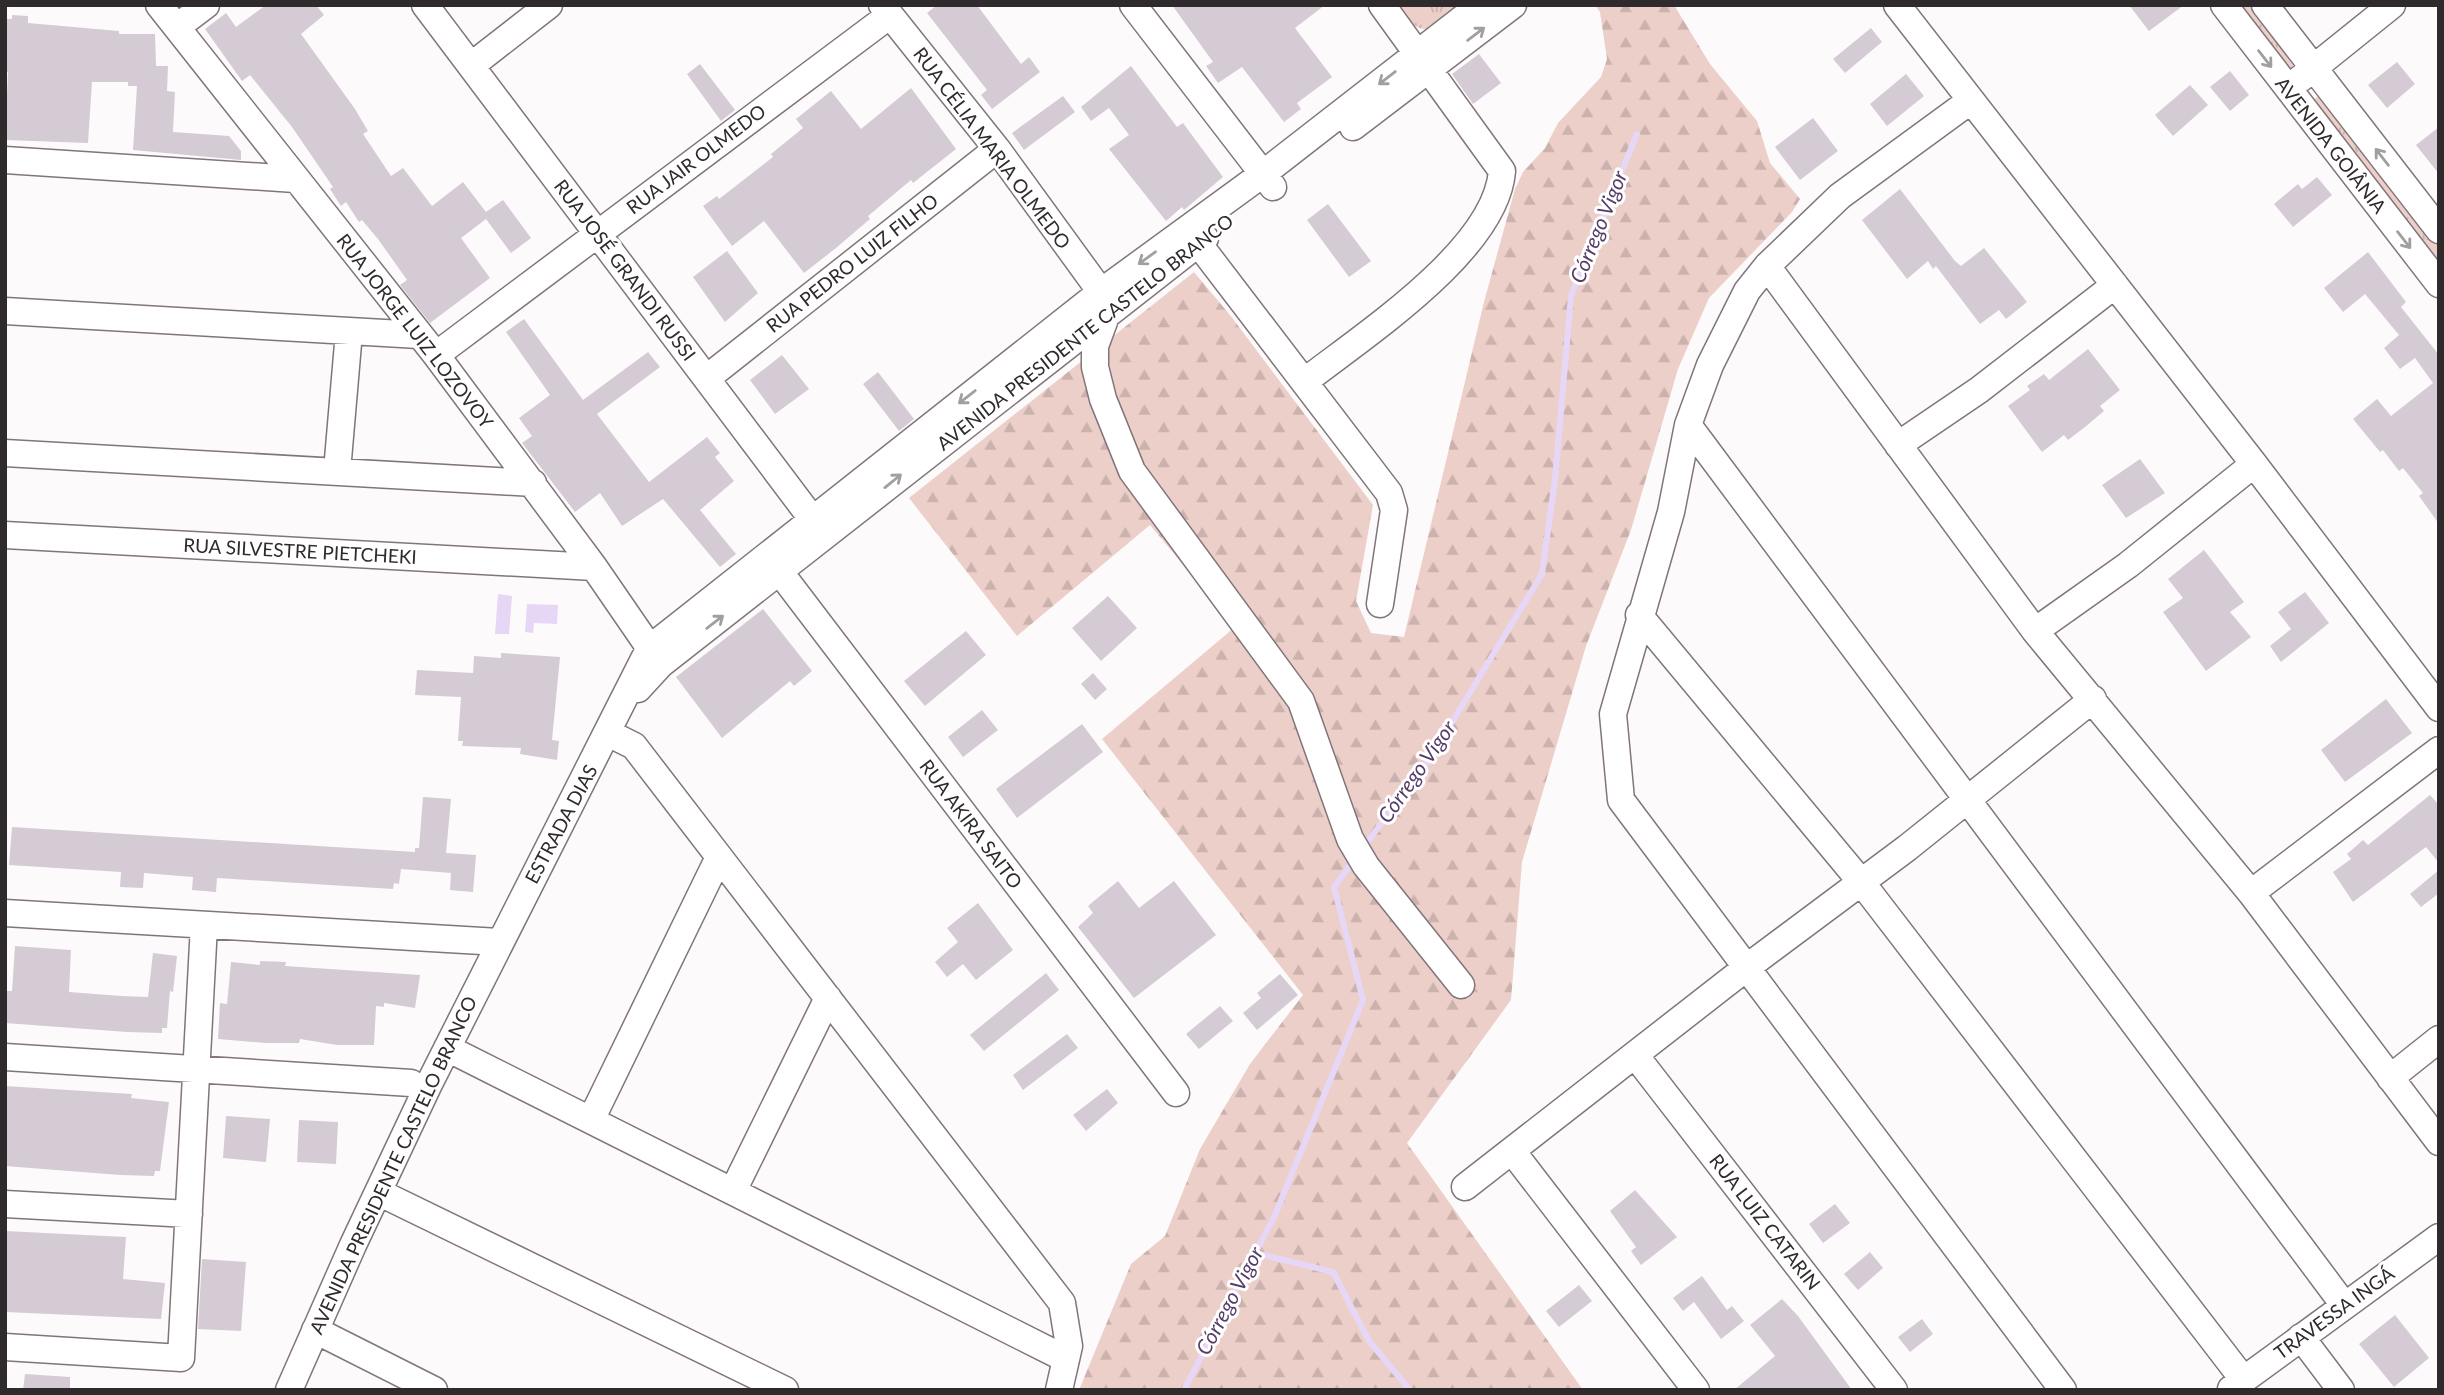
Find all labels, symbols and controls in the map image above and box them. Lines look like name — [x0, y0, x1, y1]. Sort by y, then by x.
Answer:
one-way arrow — [1466, 27, 1485, 42]
street label: RUA CÉLIA MARIA OLMEDO — [909, 42, 1076, 253]
one-way arrow — [2258, 50, 2273, 68]
one-way arrow — [1379, 70, 1397, 85]
street label: AVENIDA GOIÂNIA — [2271, 72, 2392, 218]
street label: RUA JAIR OLMEDO — [622, 99, 770, 218]
one-way arrow — [2374, 148, 2389, 167]
water label: Córrego Vigor — [1564, 166, 1632, 286]
street label: RUA JOSÉ GRANDI RUSSI — [550, 175, 701, 365]
street label: RUA PEDRO LUIZ FILHO — [761, 188, 942, 337]
street label: AVENIDA PRESIDENTE CASTELO BRANCO — [932, 209, 1238, 455]
street label: RUA JORGE LUIZ LOZOVOY — [332, 229, 499, 433]
one-way arrow — [2397, 230, 2412, 248]
one-way arrow — [1138, 251, 1157, 266]
one-way arrow — [958, 390, 976, 405]
one-way arrow — [884, 474, 902, 489]
street label: RUA SILVESTRE PIETCHEKI — [183, 533, 417, 568]
one-way arrow — [705, 615, 723, 630]
water label: Córrego Vigor — [1371, 715, 1461, 827]
street label: RUA AKIRA SAITO — [915, 755, 1027, 893]
street label: ESTRADA DIAS — [520, 760, 602, 887]
street label: AVENIDA PRESIDENTE CASTELO BRANCO — [304, 992, 481, 1337]
street label: RUA LUIZ CATARIN — [1705, 1149, 1826, 1294]
water label: Córrego Vigor — [1190, 1241, 1268, 1359]
street label: TRAVESSA INGÁ — [2269, 1261, 2398, 1364]

